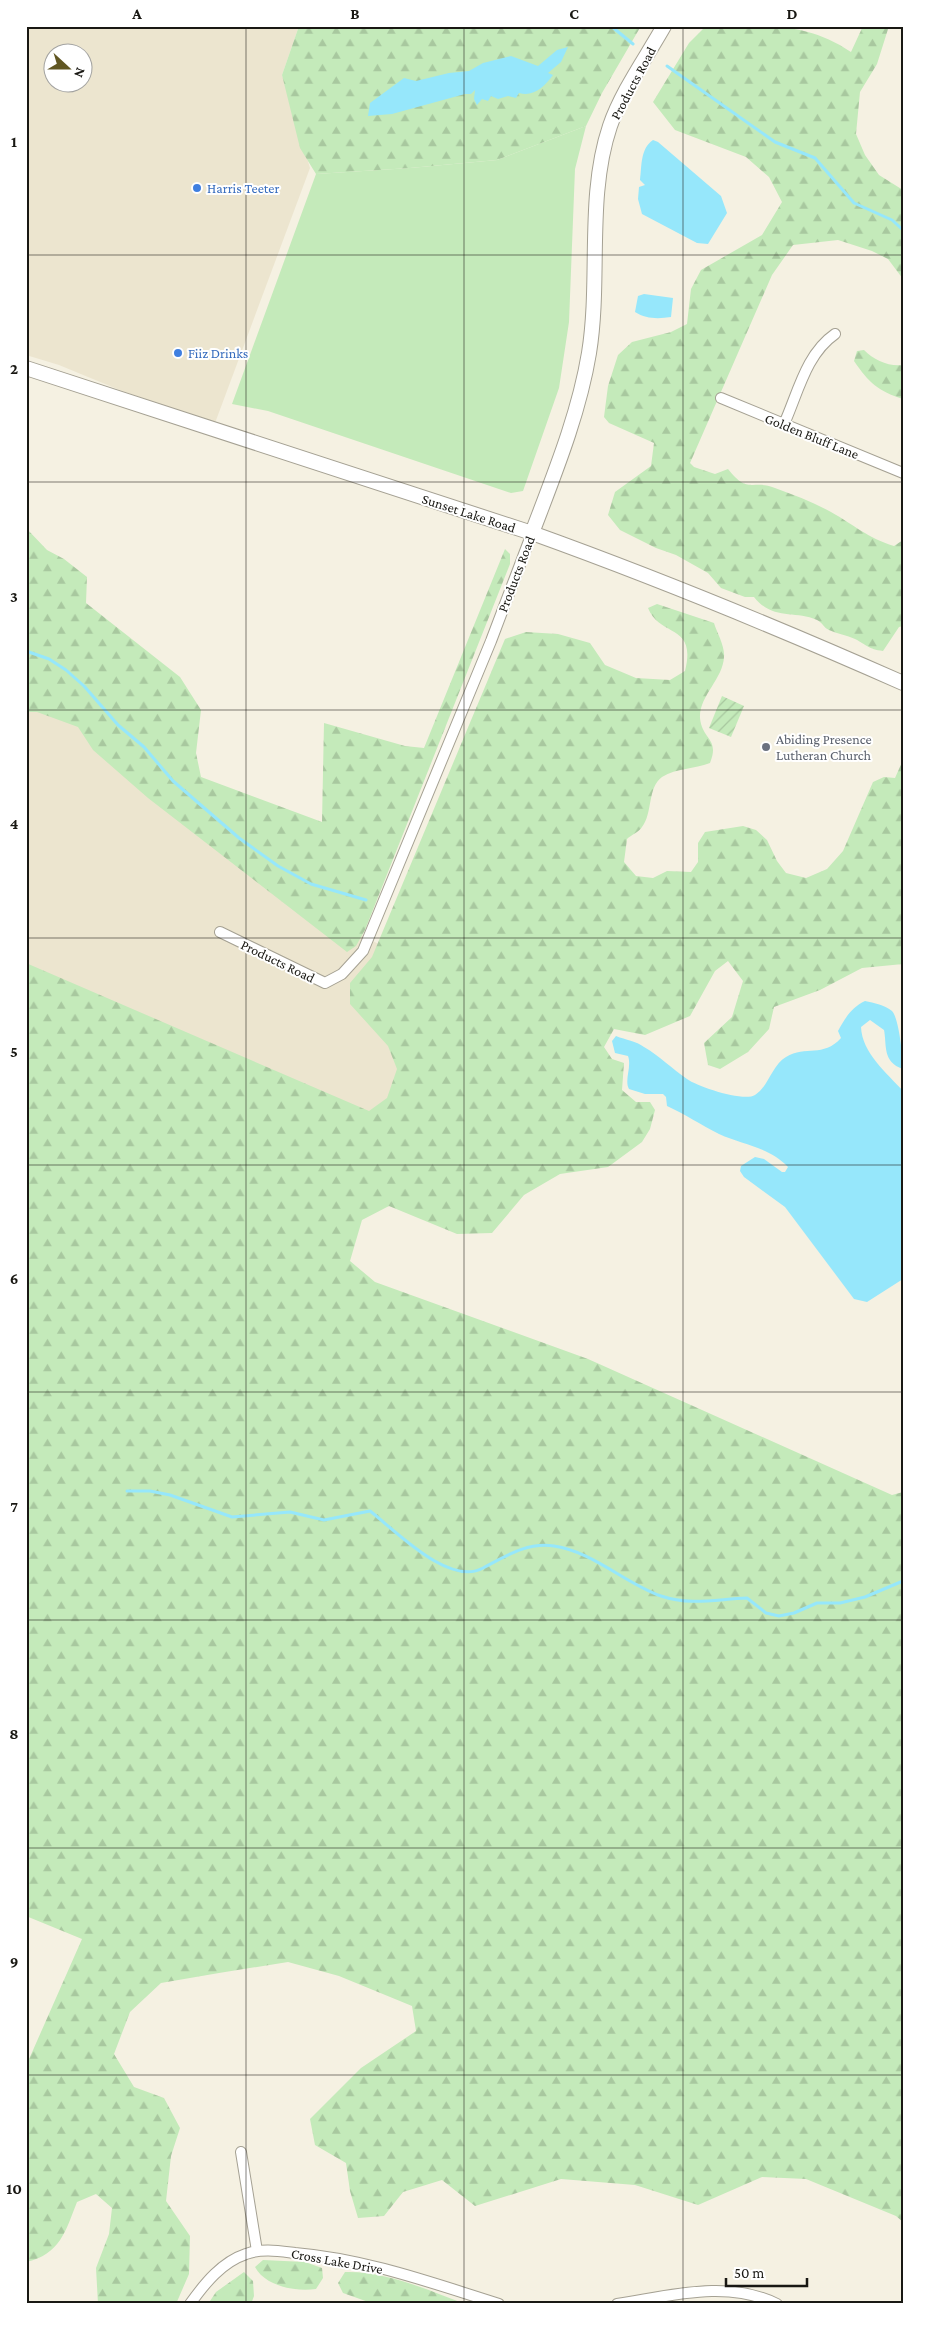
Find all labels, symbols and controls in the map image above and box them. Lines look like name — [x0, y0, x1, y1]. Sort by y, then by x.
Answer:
text: A — [131, 5, 142, 22]
text: B — [350, 5, 360, 22]
text: C — [569, 5, 579, 22]
text: D — [786, 5, 798, 22]
north arrow — [42, 42, 92, 92]
street label: Products Road — [607, 43, 659, 122]
text: N — [71, 65, 89, 80]
text: 1 — [11, 133, 17, 150]
place label: Harris Teeter — [207, 180, 279, 196]
marker: Harris Teeter — [191, 182, 203, 194]
place label: Fiiz Drinks — [188, 345, 248, 361]
marker: Fiiz Drinks — [172, 347, 184, 359]
text: 2 — [10, 360, 18, 377]
street label: Golden Bluff Lane — [763, 410, 861, 462]
street label: Sunset Lake Road — [420, 490, 518, 536]
street label: Products Road — [494, 533, 538, 614]
text: 3 — [10, 588, 18, 605]
place label: Abiding Presence Lutheran Church — [776, 731, 872, 763]
marker: Abiding Presence Lutheran Church — [760, 741, 772, 753]
text: 4 — [10, 815, 19, 832]
street label: Products Road — [238, 936, 318, 986]
text: 5 — [10, 1043, 18, 1060]
text: 6 — [10, 1270, 18, 1287]
text: 7 — [10, 1498, 18, 1515]
text: 8 — [9, 1725, 19, 1742]
text: 9 — [10, 1953, 18, 1970]
text: 10 — [6, 2180, 22, 2197]
street label: Cross Lake Drive — [290, 2245, 384, 2277]
scale bar — [726, 2255, 808, 2287]
text: 50 m — [734, 2265, 764, 2281]

